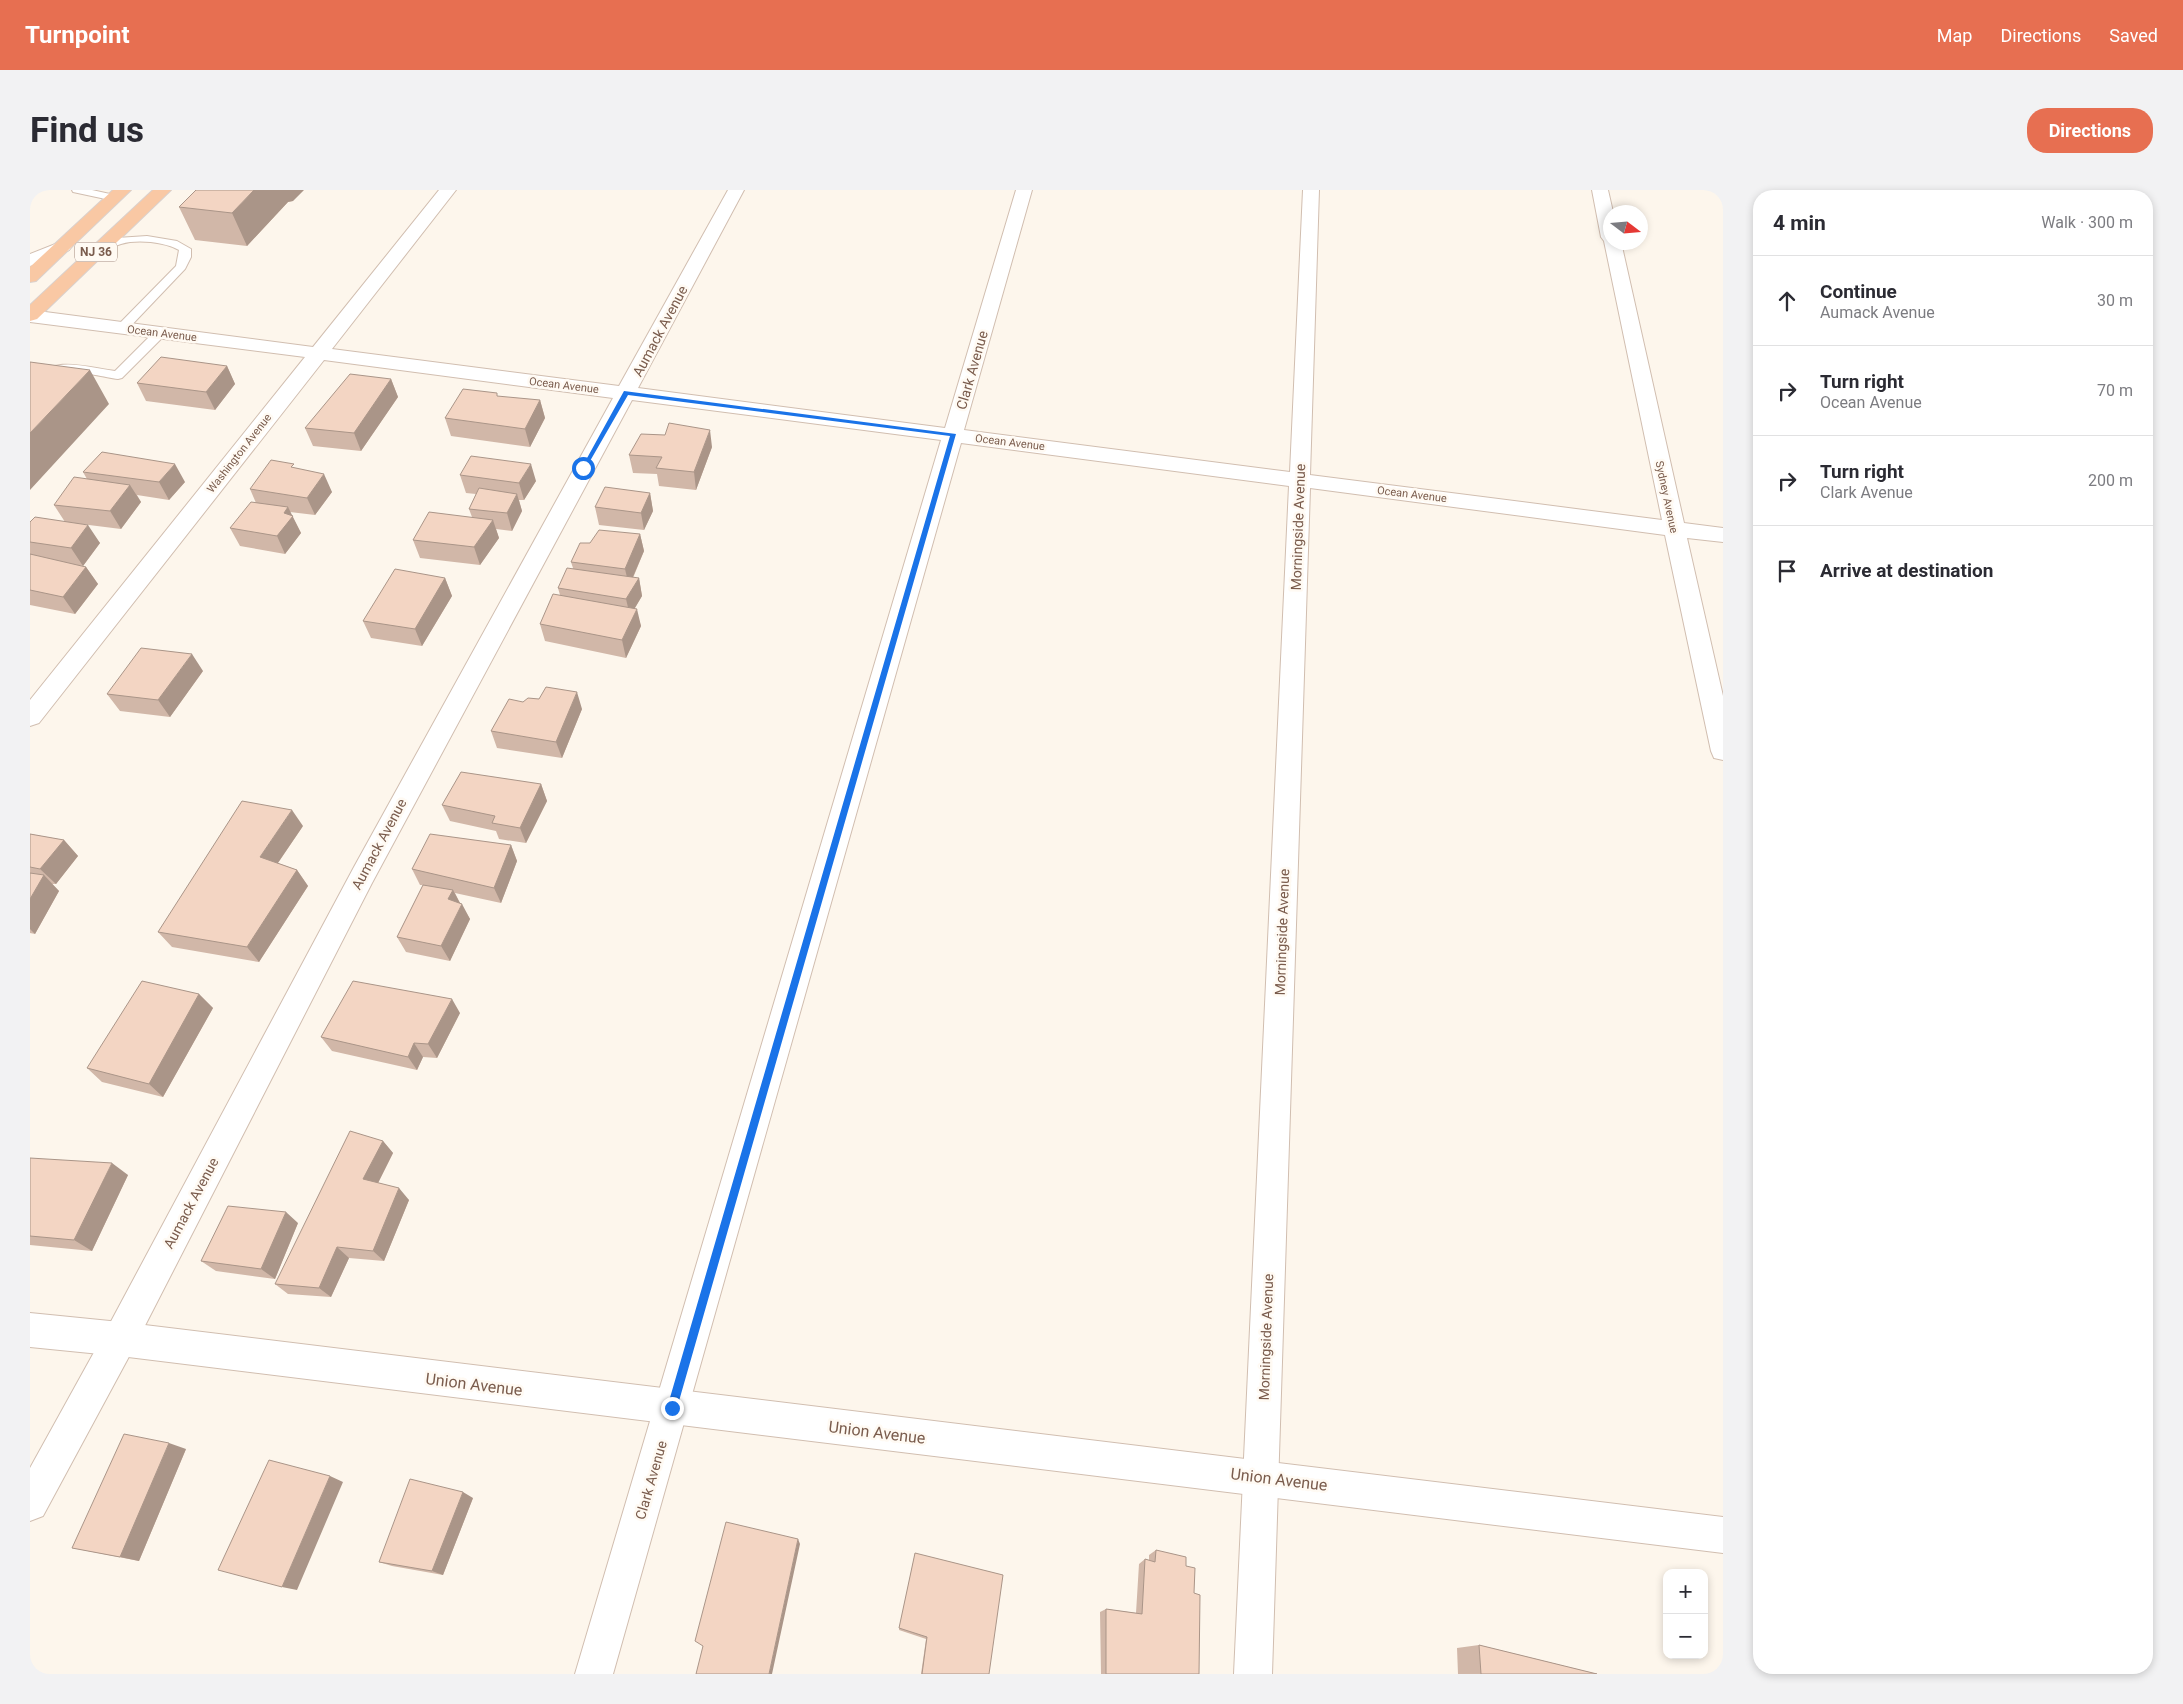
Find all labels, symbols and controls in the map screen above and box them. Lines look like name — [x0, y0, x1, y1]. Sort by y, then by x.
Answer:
text: Turnpoint — [25, 21, 130, 49]
text: Map — [1937, 25, 1972, 46]
text: Directions — [2000, 25, 2081, 46]
text: Saved — [2109, 25, 2158, 46]
button: Directions — [2027, 108, 2153, 153]
text: Find us — [30, 110, 144, 151]
north arrow — [1603, 205, 1648, 250]
text: 4 min — [1773, 211, 1826, 235]
text: Walk · 300 m — [2041, 213, 2133, 232]
road number: NJ 36 — [75, 242, 117, 262]
text: Continue — [1820, 280, 1897, 303]
street label: Aumack Avenue — [629, 283, 691, 379]
icon: ahead — [1773, 287, 1801, 315]
text: 30 m — [2097, 291, 2133, 310]
text: Aumack Avenue — [1820, 303, 1935, 322]
street label: Ocean Avenue — [126, 323, 198, 344]
street label: Clark Avenue — [953, 329, 991, 411]
text: Turn right — [1820, 370, 1904, 393]
street label: Ocean Avenue — [528, 375, 600, 396]
icon: right — [1773, 377, 1801, 405]
text: 70 m — [2097, 381, 2133, 400]
text: Ocean Avenue — [1820, 393, 1922, 412]
street label: Washington Avenue — [204, 411, 274, 495]
street label: Ocean Avenue — [974, 432, 1046, 453]
route start — [572, 457, 595, 480]
street label: Sydney Avenue — [1652, 460, 1681, 535]
text: Turn right — [1820, 460, 1904, 483]
street label: Morningside Avenue — [1288, 463, 1308, 591]
icon: right — [1773, 467, 1801, 495]
text: 200 m — [2088, 471, 2133, 490]
text: Clark Avenue — [1820, 483, 1913, 502]
street label: Ocean Avenue — [1376, 484, 1448, 505]
icon: arrive — [1773, 557, 1801, 585]
text: Arrive at destination — [1820, 559, 1993, 582]
street label: Aumack Avenue — [348, 796, 410, 892]
street label: Morningside Avenue — [1272, 868, 1292, 996]
street label: Aumack Avenue — [160, 1155, 222, 1251]
street label: Morningside Avenue — [1256, 1273, 1276, 1401]
street label: Union Avenue — [424, 1369, 523, 1400]
route end — [661, 1397, 684, 1420]
street label: Union Avenue — [827, 1417, 926, 1448]
street label: Clark Avenue — [632, 1439, 670, 1521]
street label: Union Avenue — [1229, 1464, 1328, 1495]
map controls — [1663, 1569, 1708, 1659]
button: + — [1663, 1569, 1708, 1614]
button: − — [1663, 1614, 1708, 1659]

